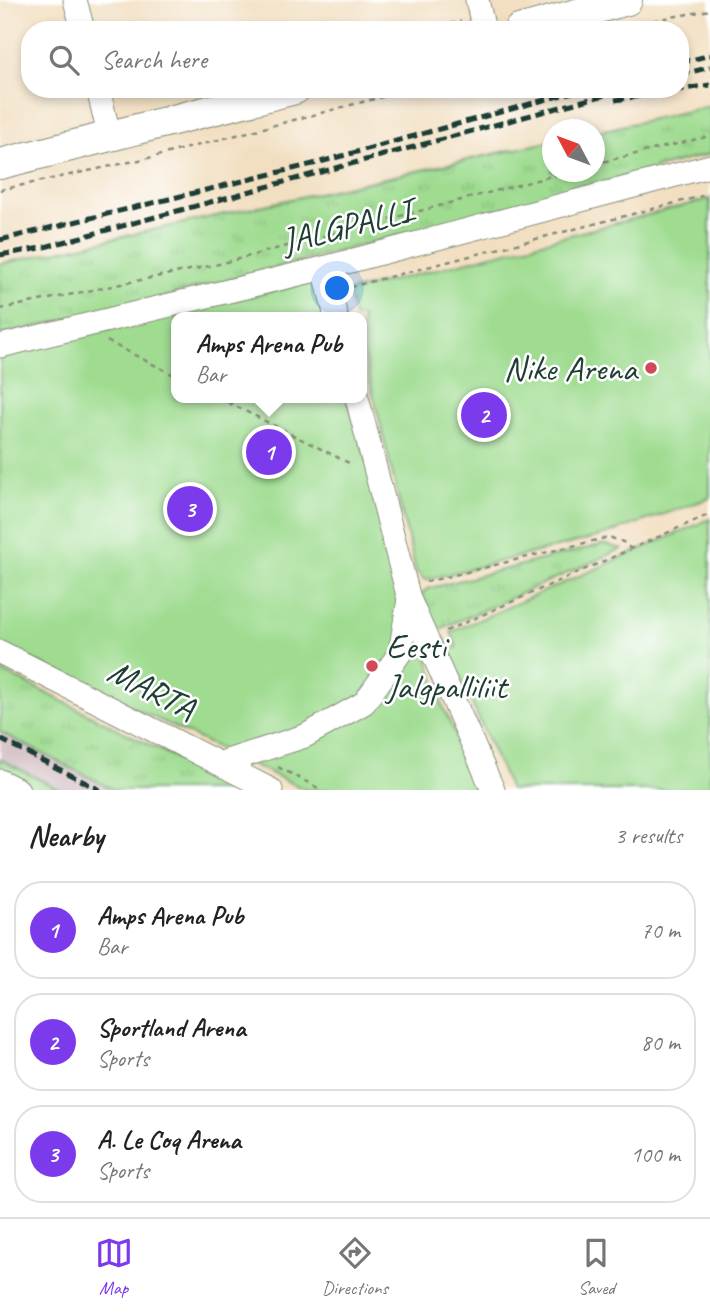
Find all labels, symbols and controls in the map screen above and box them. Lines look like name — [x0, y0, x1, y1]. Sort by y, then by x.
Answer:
search box — [21, 21, 689, 98]
icon: search — [45, 41, 83, 79]
text: Search here — [101, 43, 207, 76]
north arrow — [542, 119, 605, 182]
street label: JALGPALLI — [275, 186, 424, 264]
your location — [320, 271, 354, 305]
popup — [171, 312, 367, 403]
text: Amps Arena Pub — [196, 327, 342, 360]
place label: Nike Arena — [504, 346, 640, 391]
text: Bar — [196, 360, 226, 389]
marker: Nike Arena — [643, 360, 659, 376]
pin: 2 — [461, 389, 507, 441]
pin: 1 — [246, 426, 292, 478]
pin: 3 — [167, 483, 213, 535]
place label: Eesti Jalgpalliliit — [384, 624, 510, 709]
street label: MARTA — [101, 649, 204, 731]
marker: Eesti Jalgpalliliit — [364, 658, 380, 674]
text: Nearby — [28, 817, 104, 855]
text: 3 results — [615, 821, 682, 850]
text: Amps Arena Pub — [97, 899, 243, 932]
text: 1 — [48, 916, 58, 945]
text: 70 m — [641, 916, 680, 945]
text: Bar — [97, 932, 127, 961]
text: Sportland Arena — [97, 1011, 246, 1044]
text: 2 — [48, 1028, 58, 1057]
text: 80 m — [641, 1028, 680, 1057]
text: Sports — [97, 1044, 149, 1073]
text: A. Le Coq Arena — [97, 1123, 241, 1156]
text: 3 — [48, 1140, 58, 1169]
text: 100 m — [631, 1140, 680, 1169]
text: Sports — [97, 1156, 149, 1185]
tab: Map — [95, 1234, 133, 1300]
tab: Directions — [322, 1234, 388, 1300]
tab: Saved — [577, 1234, 615, 1300]

